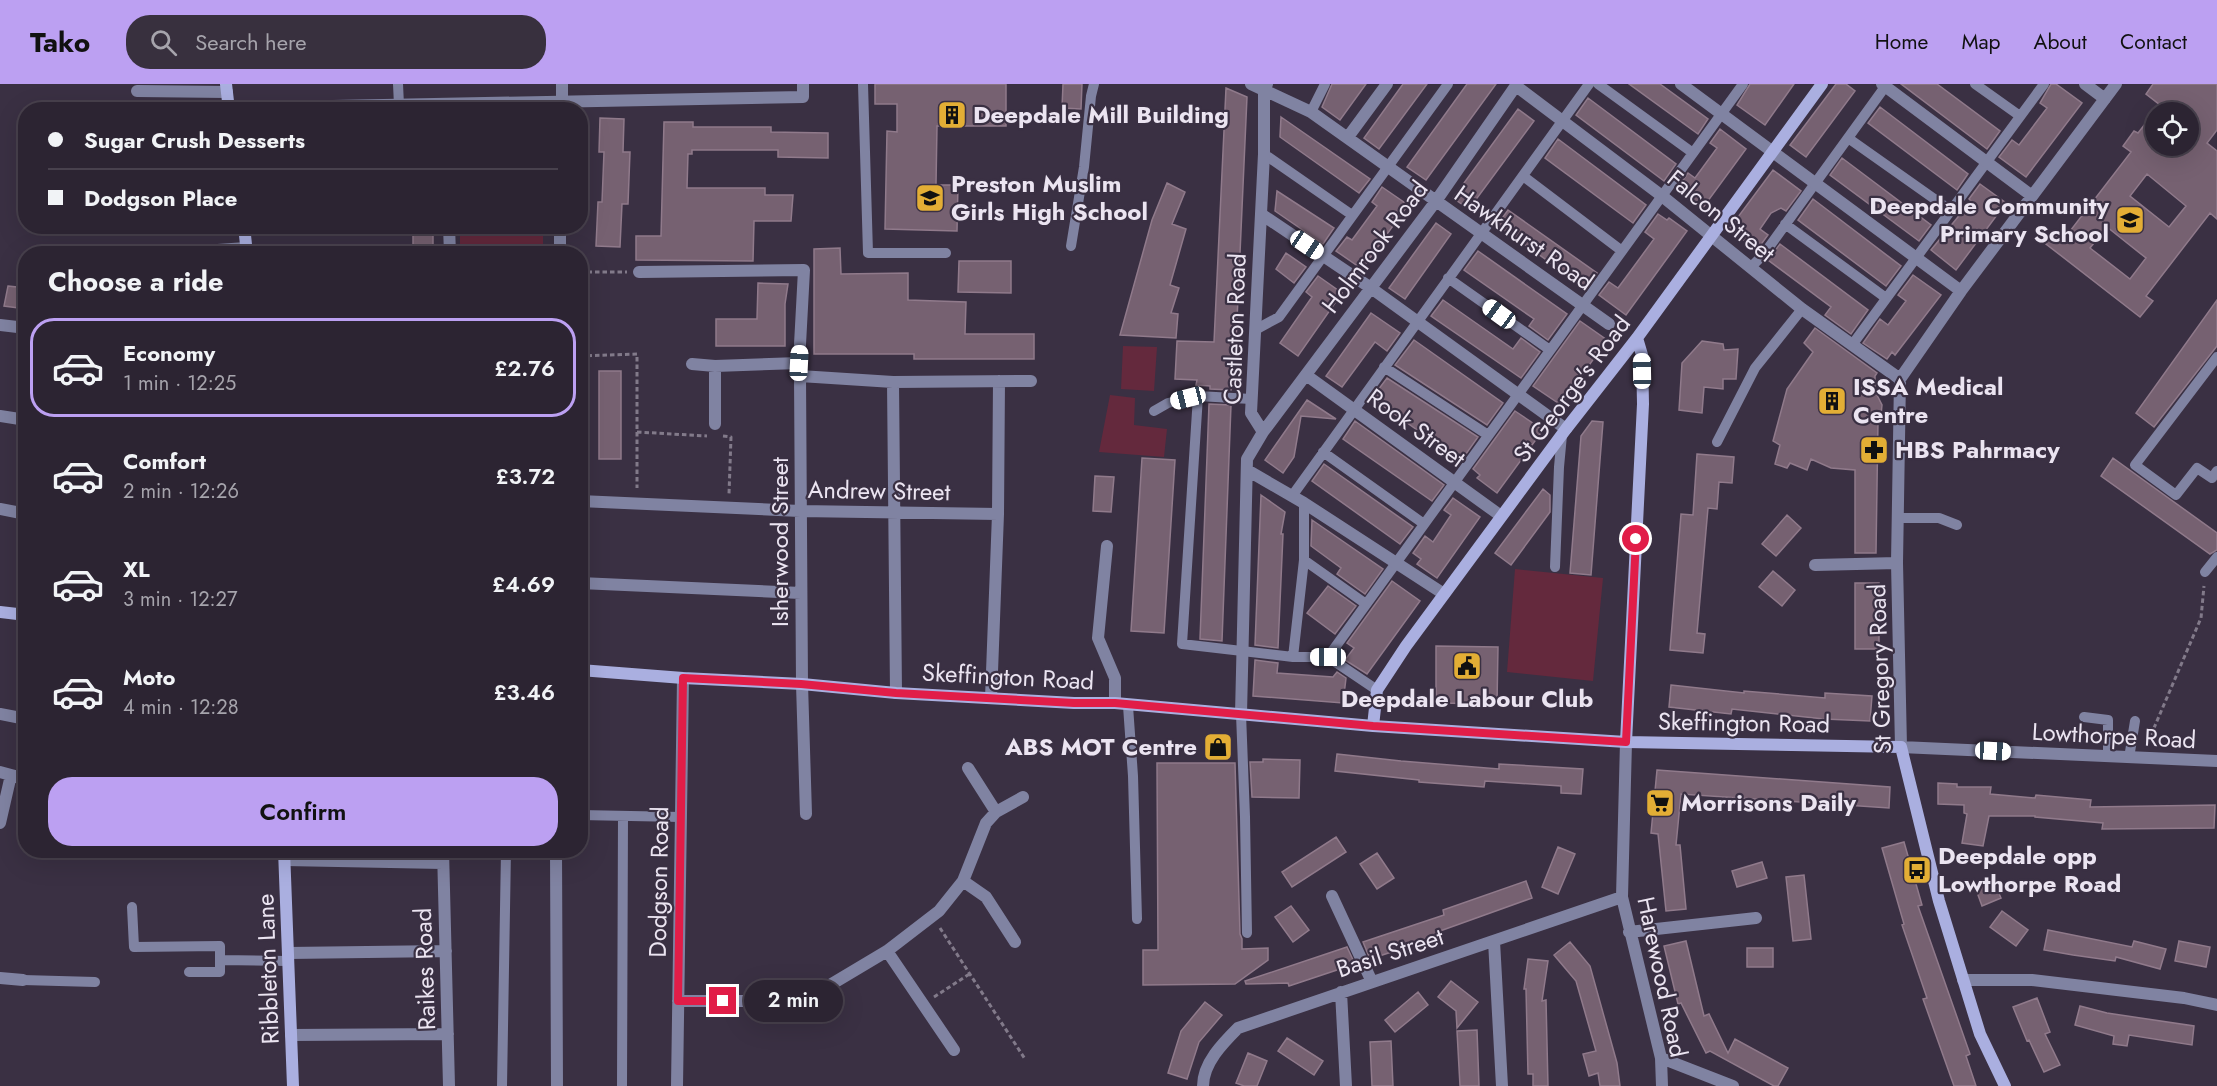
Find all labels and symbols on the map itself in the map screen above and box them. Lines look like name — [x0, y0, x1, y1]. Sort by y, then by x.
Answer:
place label: Deepdale Mill Building — [973, 97, 1229, 132]
building icon: Deepdale Mill Building — [936, 99, 968, 131]
street label: Falcon Street — [1660, 161, 1783, 270]
place label: Preston Muslim Girls High School — [951, 166, 1148, 229]
street label: Holmrook Road — [1313, 173, 1436, 320]
street label: Hawkhurst Road — [1447, 176, 1601, 299]
school or university icon: Preston Muslim Girls High School — [914, 182, 946, 214]
place label: Deepdale Community Primary School — [1869, 188, 2109, 251]
school or university icon: Deepdale Community Primary School — [2114, 204, 2146, 236]
car — [1287, 227, 1327, 263]
street label: Castleton Road — [1214, 253, 1255, 405]
car — [1479, 296, 1519, 332]
street label: St George's Road — [1505, 308, 1639, 470]
car — [789, 345, 809, 381]
car — [1633, 353, 1651, 389]
place label: ISSA Medical Centre — [1853, 369, 2003, 432]
street label: Rook Street — [1360, 380, 1473, 476]
car — [1168, 385, 1208, 411]
building icon: ISSA Medical Centre — [1816, 385, 1848, 417]
place label: HBS Pahrmacy — [1895, 432, 2060, 467]
pharmacy icon: HBS Pahrmacy — [1858, 434, 1890, 466]
street label: Isherwood Street — [762, 457, 797, 627]
street label: Andrew Street — [807, 472, 951, 509]
route start — [1622, 525, 1649, 552]
street label: St Gregory Road — [1859, 583, 1900, 755]
car — [1310, 648, 1346, 666]
public building icon: Deepdale Labour Club — [1451, 650, 1483, 682]
street label: Skeffington Road — [921, 655, 1095, 698]
place label: Deepdale Labour Club — [1341, 681, 1593, 716]
street label: Skeffington Road — [1658, 703, 1831, 742]
street label: Lowthorpe Road — [2031, 714, 2197, 757]
place label: ABS MOT Centre — [1004, 729, 1197, 764]
shop icon: ABS MOT Centre — [1202, 731, 1234, 763]
car — [1975, 741, 2011, 761]
place label: Morrisons Daily — [1681, 785, 1857, 820]
supermarket icon: Morrisons Daily — [1644, 787, 1676, 819]
street label: Dodgson Road — [640, 806, 677, 958]
place label: Deepdale opp Lowthorpe Road — [1938, 838, 2121, 901]
bus stop icon: Deepdale opp Lowthorpe Road — [1901, 854, 1933, 886]
street label: Ribbleton Lane — [247, 893, 288, 1045]
street label: Harewood Road — [1628, 893, 1697, 1060]
street label: Raikes Road — [405, 907, 444, 1031]
street label: Basil Street — [1332, 919, 1448, 986]
callout: 2 min — [744, 980, 843, 1022]
route end — [709, 987, 736, 1014]

